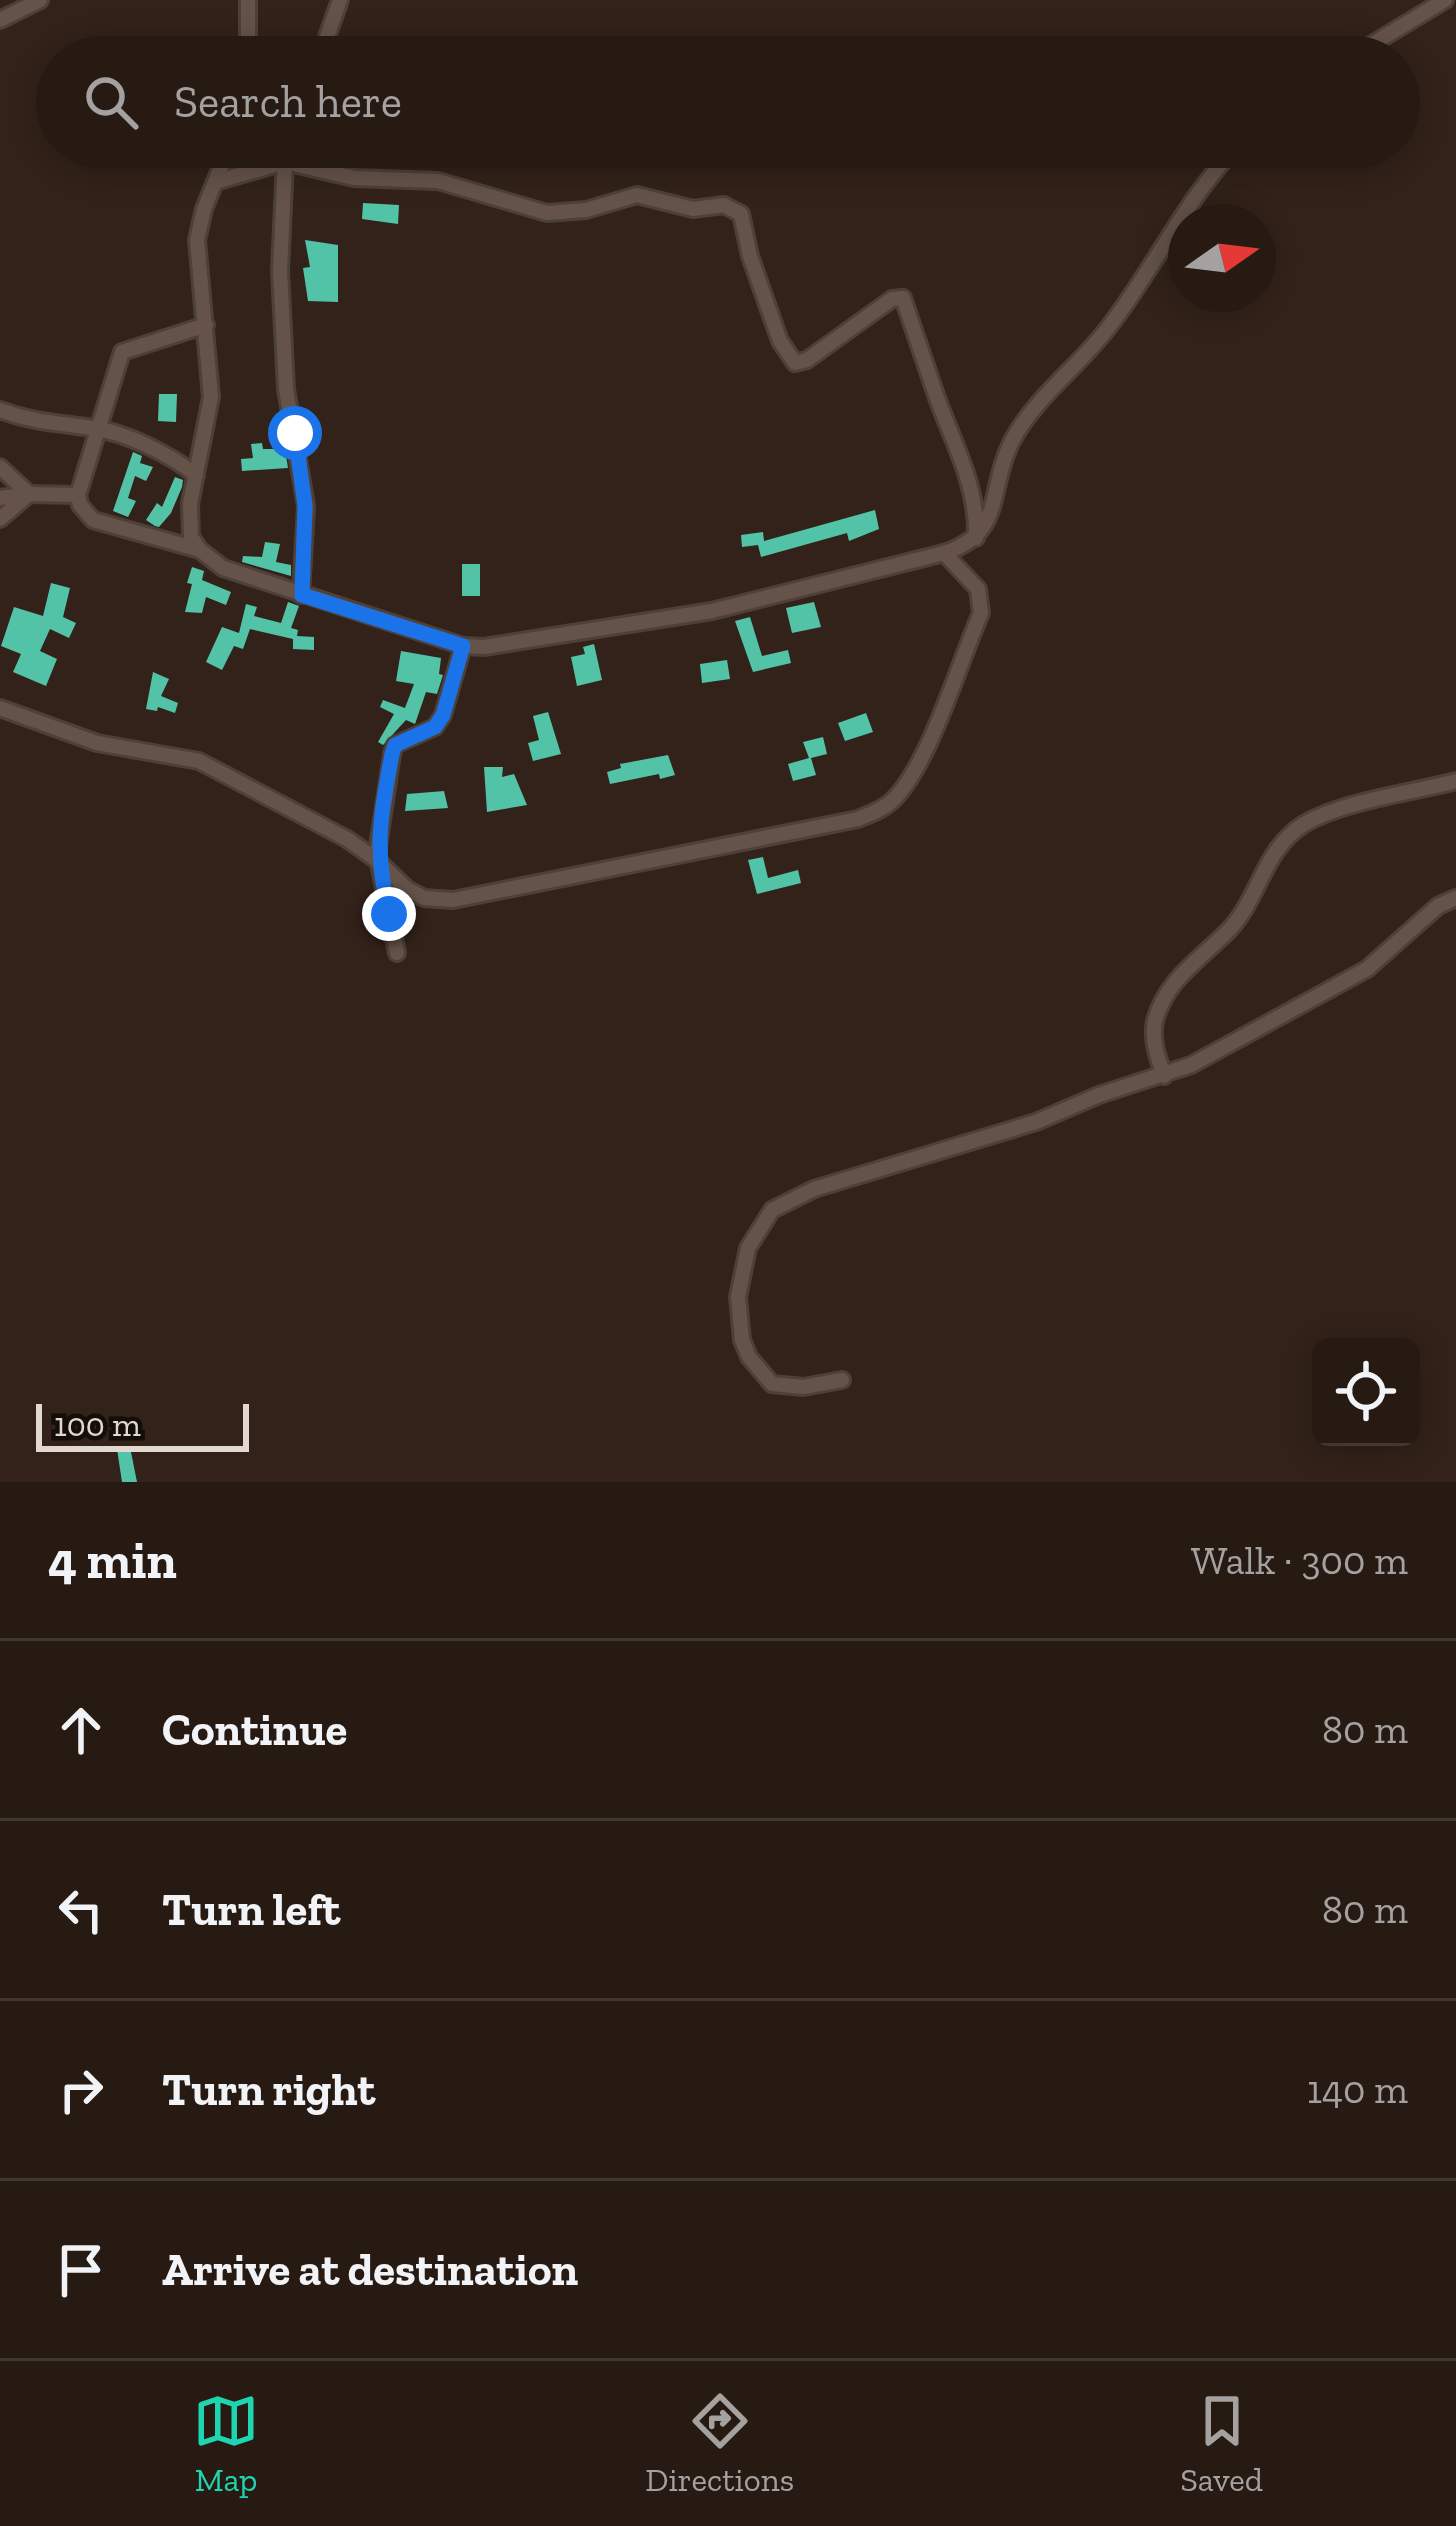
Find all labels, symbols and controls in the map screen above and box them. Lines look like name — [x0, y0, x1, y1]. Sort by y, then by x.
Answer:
search box — [36, 36, 1420, 168]
icon: search — [78, 69, 144, 135]
text: Search here — [174, 75, 402, 129]
north arrow — [1168, 204, 1276, 312]
route start — [268, 406, 322, 460]
route end — [362, 887, 416, 941]
map controls — [1312, 1338, 1420, 1446]
button: locate — [1312, 1338, 1420, 1446]
scale bar — [36, 1398, 249, 1451]
text: 100 m — [54, 1405, 141, 1444]
text: 4 min — [48, 1530, 177, 1591]
text: Walk · 300 m — [1191, 1537, 1408, 1584]
icon: ahead — [48, 1697, 114, 1763]
text: Continue — [162, 1703, 347, 1757]
text: 80 m — [1322, 1706, 1408, 1753]
icon: left — [48, 1877, 114, 1943]
text: Turn left — [162, 1883, 340, 1937]
text: 80 m — [1322, 1886, 1408, 1933]
icon: right — [48, 2057, 114, 2123]
text: Turn right — [162, 2063, 375, 2117]
text: 140 m — [1307, 2066, 1408, 2113]
icon: arrive — [48, 2237, 114, 2303]
text: Arrive at destination — [162, 2243, 578, 2297]
tab: Map — [193, 2388, 259, 2499]
tab: Directions — [645, 2388, 794, 2499]
tab: Saved — [1180, 2388, 1263, 2499]

